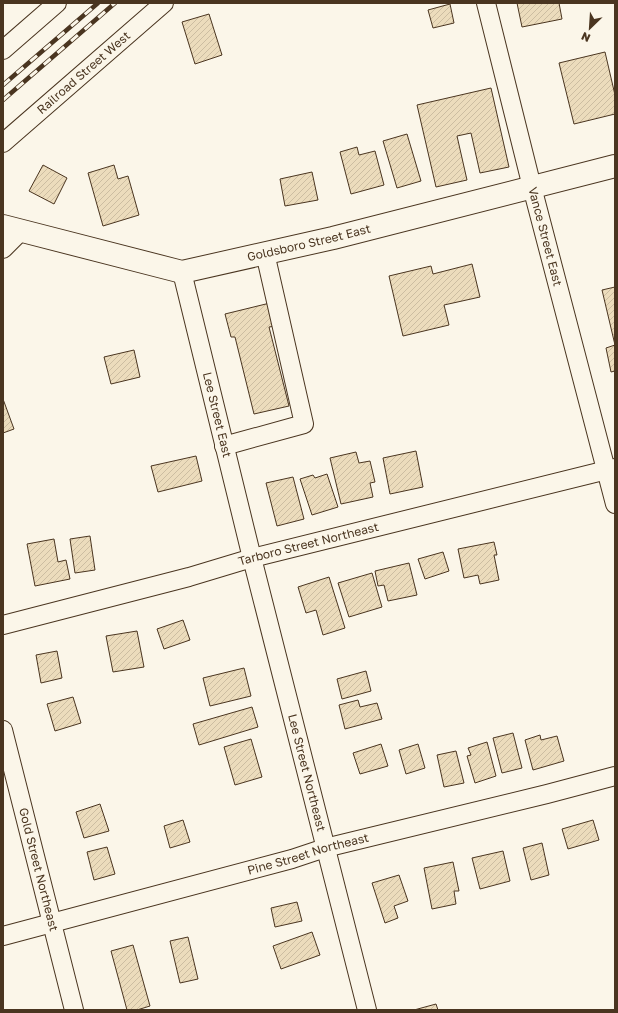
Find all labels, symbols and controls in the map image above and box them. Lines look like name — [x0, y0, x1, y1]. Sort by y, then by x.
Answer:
north arrow — [570, 8, 610, 48]
street label: Railroad Street West — [34, 28, 133, 117]
text: N — [579, 30, 592, 45]
street label: Vance Street East — [525, 185, 566, 288]
street label: Goldsboro Street East — [246, 221, 372, 264]
street label: Lee Street East — [200, 370, 235, 459]
street label: Tarboro Street Northeast — [236, 519, 380, 569]
street label: Lee Street Northeast — [285, 712, 329, 833]
street label: Gold Street Northeast — [16, 806, 62, 933]
street label: Pine Street Northeast — [246, 830, 370, 878]

